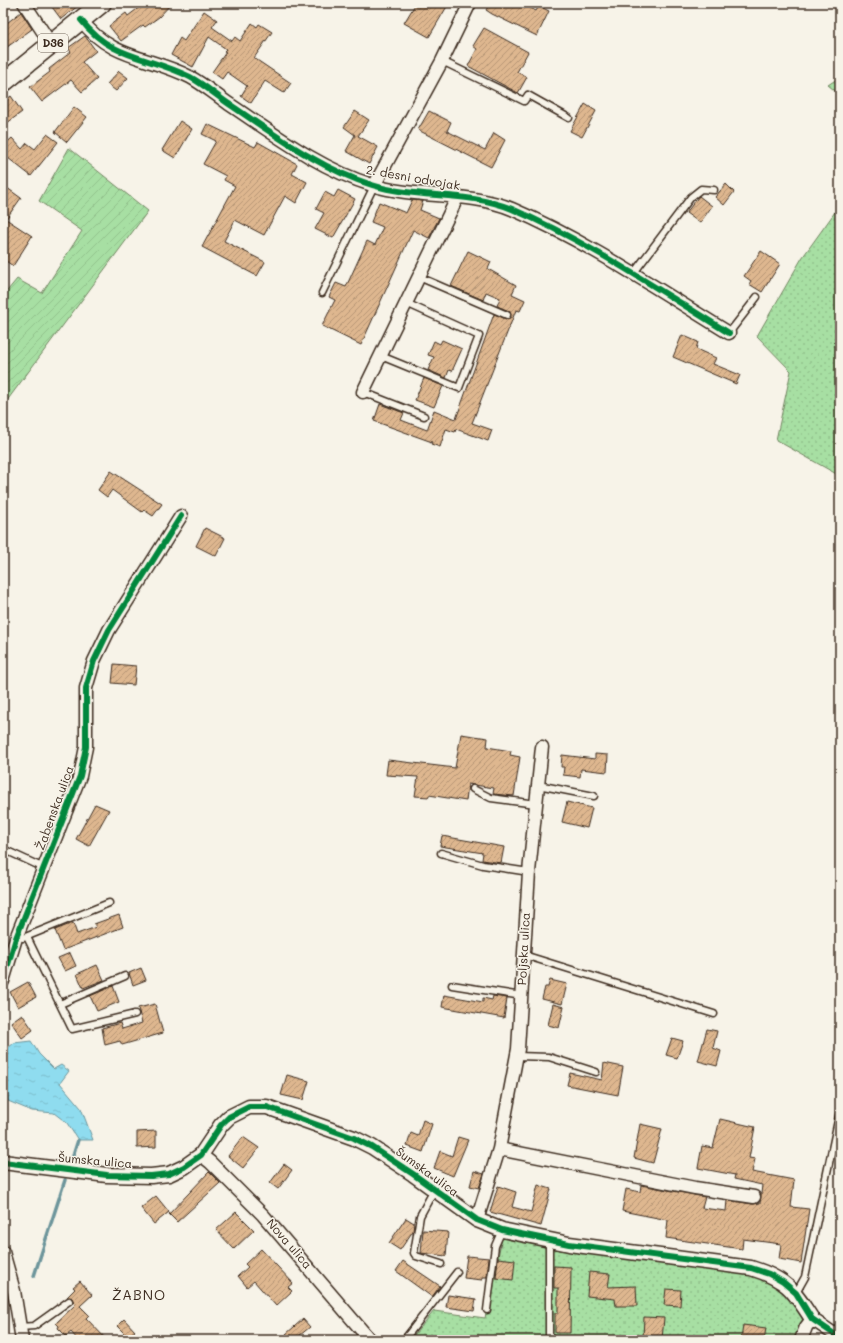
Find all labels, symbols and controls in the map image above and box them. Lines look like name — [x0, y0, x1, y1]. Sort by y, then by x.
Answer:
road number: D36 — [38, 34, 68, 52]
street label: 2. desni odvojak — [365, 161, 461, 193]
street label: Žabenska ulica — [31, 763, 77, 852]
street label: Poljska ulica — [513, 912, 533, 986]
street label: Šumska ulica — [393, 1143, 462, 1199]
street label: Šumska ulica — [57, 1149, 133, 1171]
street label: Nova ulica — [264, 1215, 316, 1272]
district label: ŽABNO — [112, 1285, 166, 1304]

